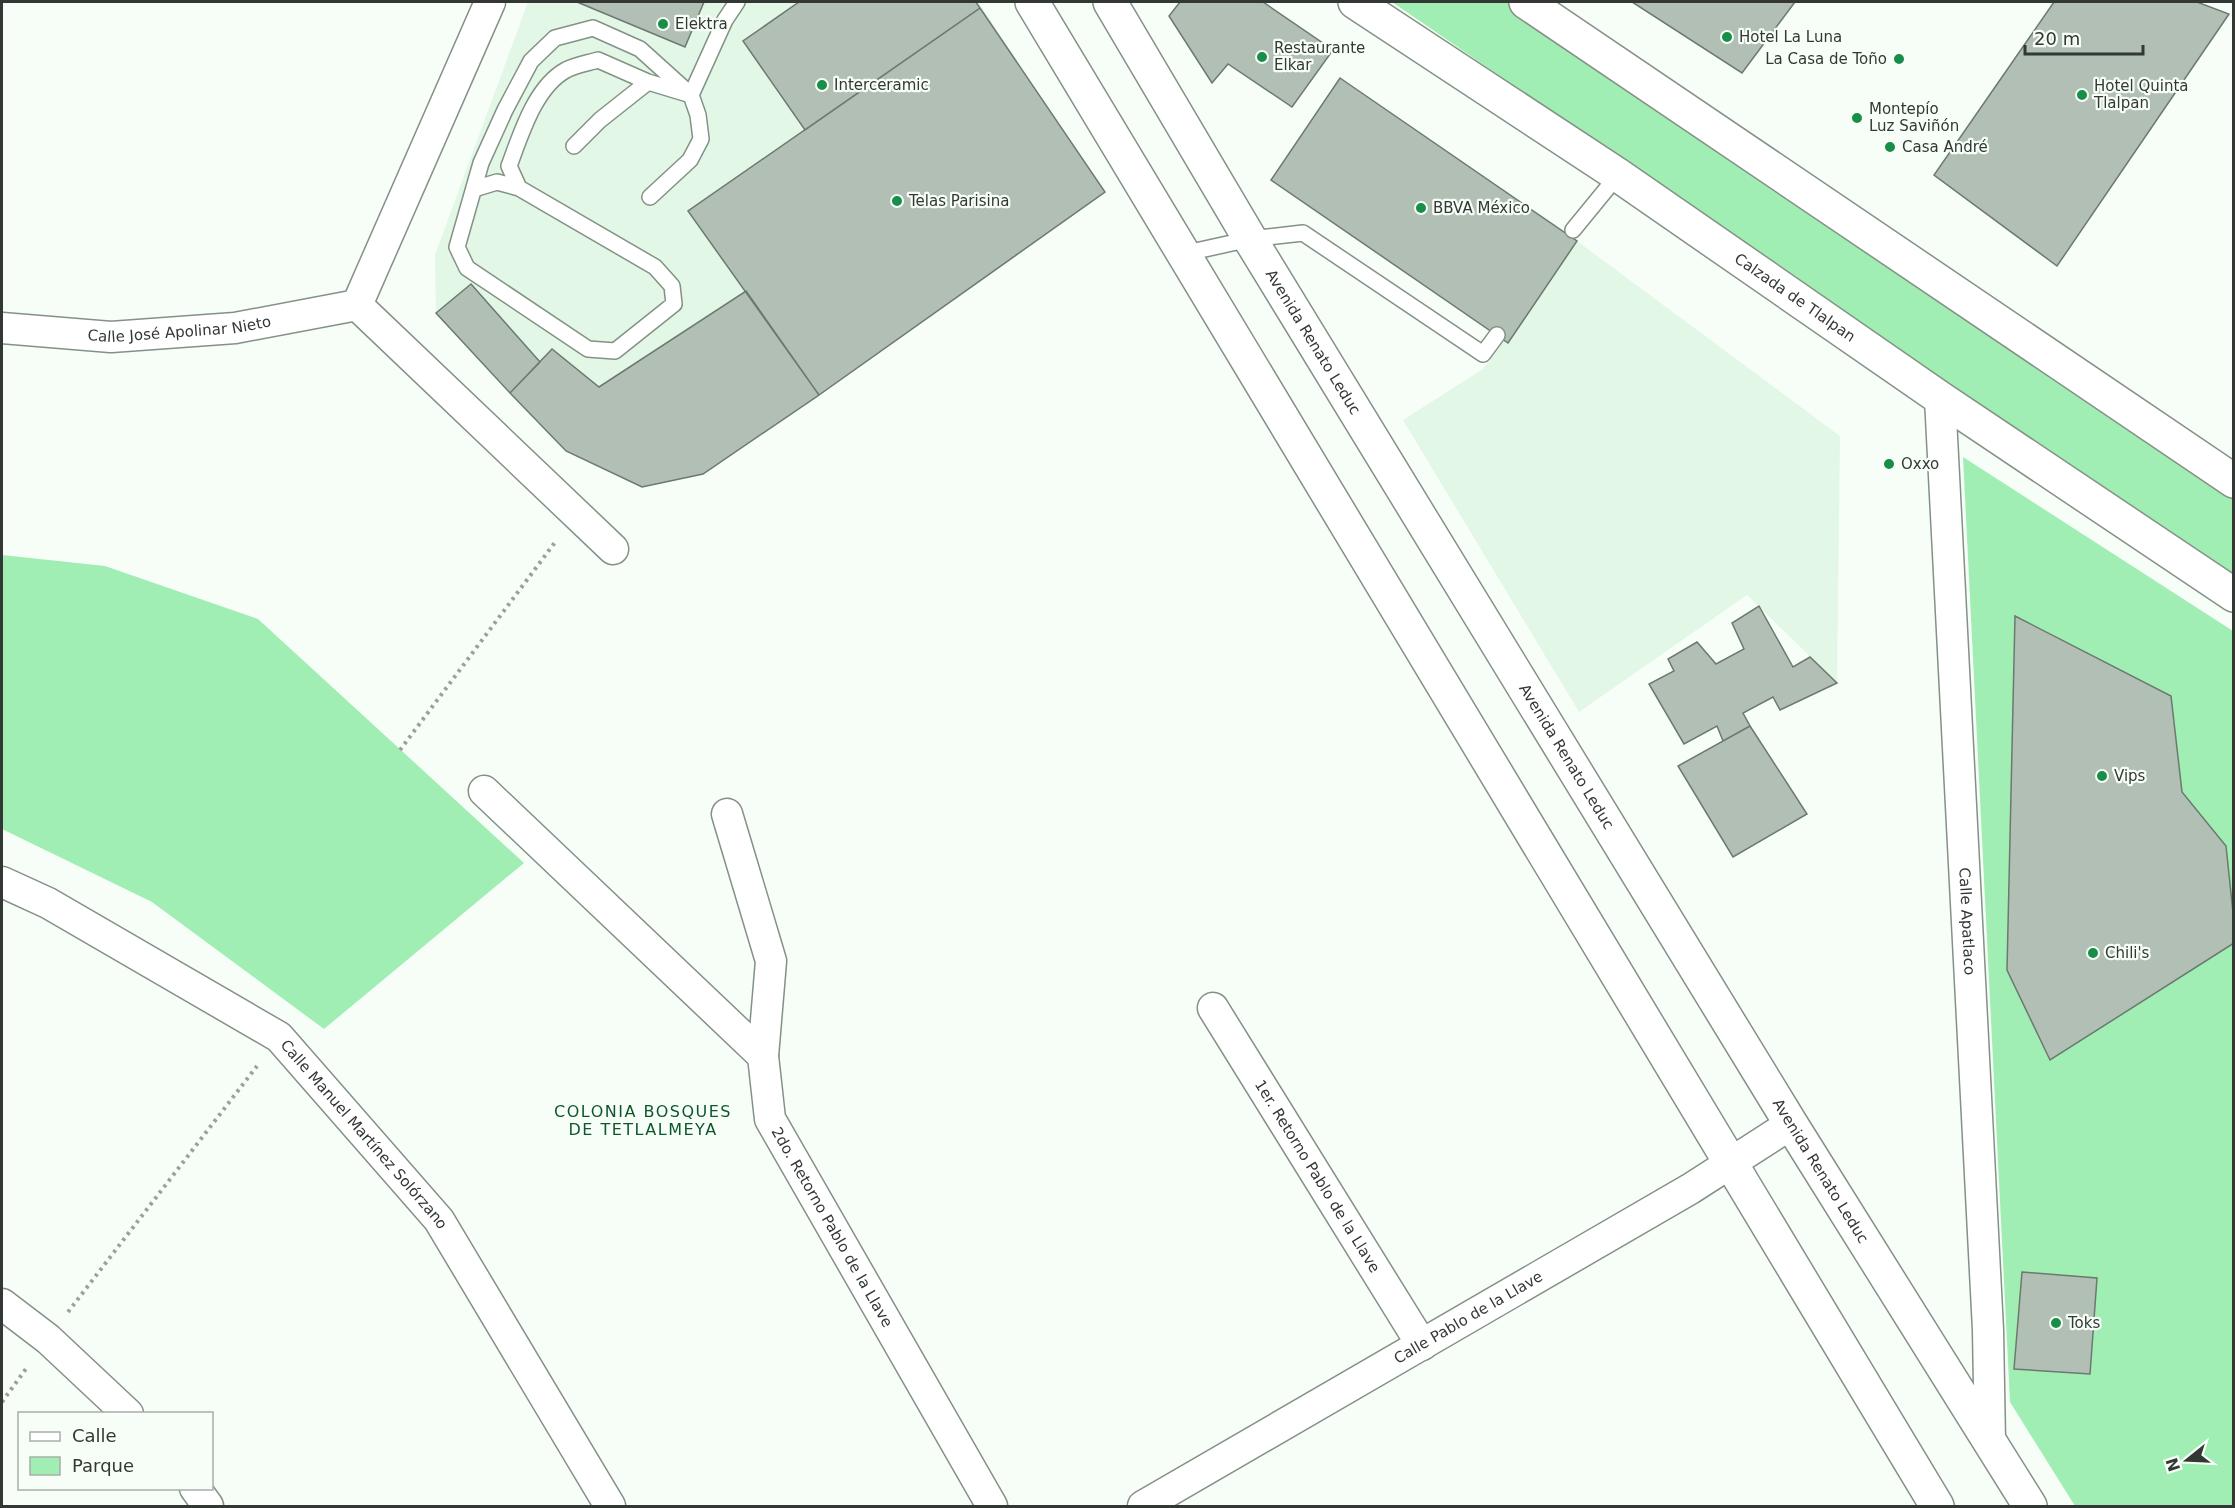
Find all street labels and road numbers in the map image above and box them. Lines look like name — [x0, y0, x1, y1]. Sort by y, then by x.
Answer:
street label: Calzada de Tlalpan — [1731, 249, 1859, 346]
street label: Avenida Renato Leduc — [1262, 266, 1364, 418]
street label: Calle José Apolinar Nieto — [87, 312, 272, 346]
street label: Avenida Renato Leduc — [1515, 681, 1618, 833]
street label: Calle Apatlaco — [1955, 867, 1979, 976]
street label: Calle Manuel Martínez Solórzano — [277, 1036, 451, 1232]
street label: 1er. Retorno Pablo de la Llave — [1251, 1077, 1384, 1276]
street label: Avenida Renato Leduc — [1769, 1095, 1872, 1247]
street label: 2do. Retorno Pablo de la Llave — [768, 1124, 897, 1331]
street label: Calle Pablo de la Llave — [1391, 1267, 1546, 1368]

